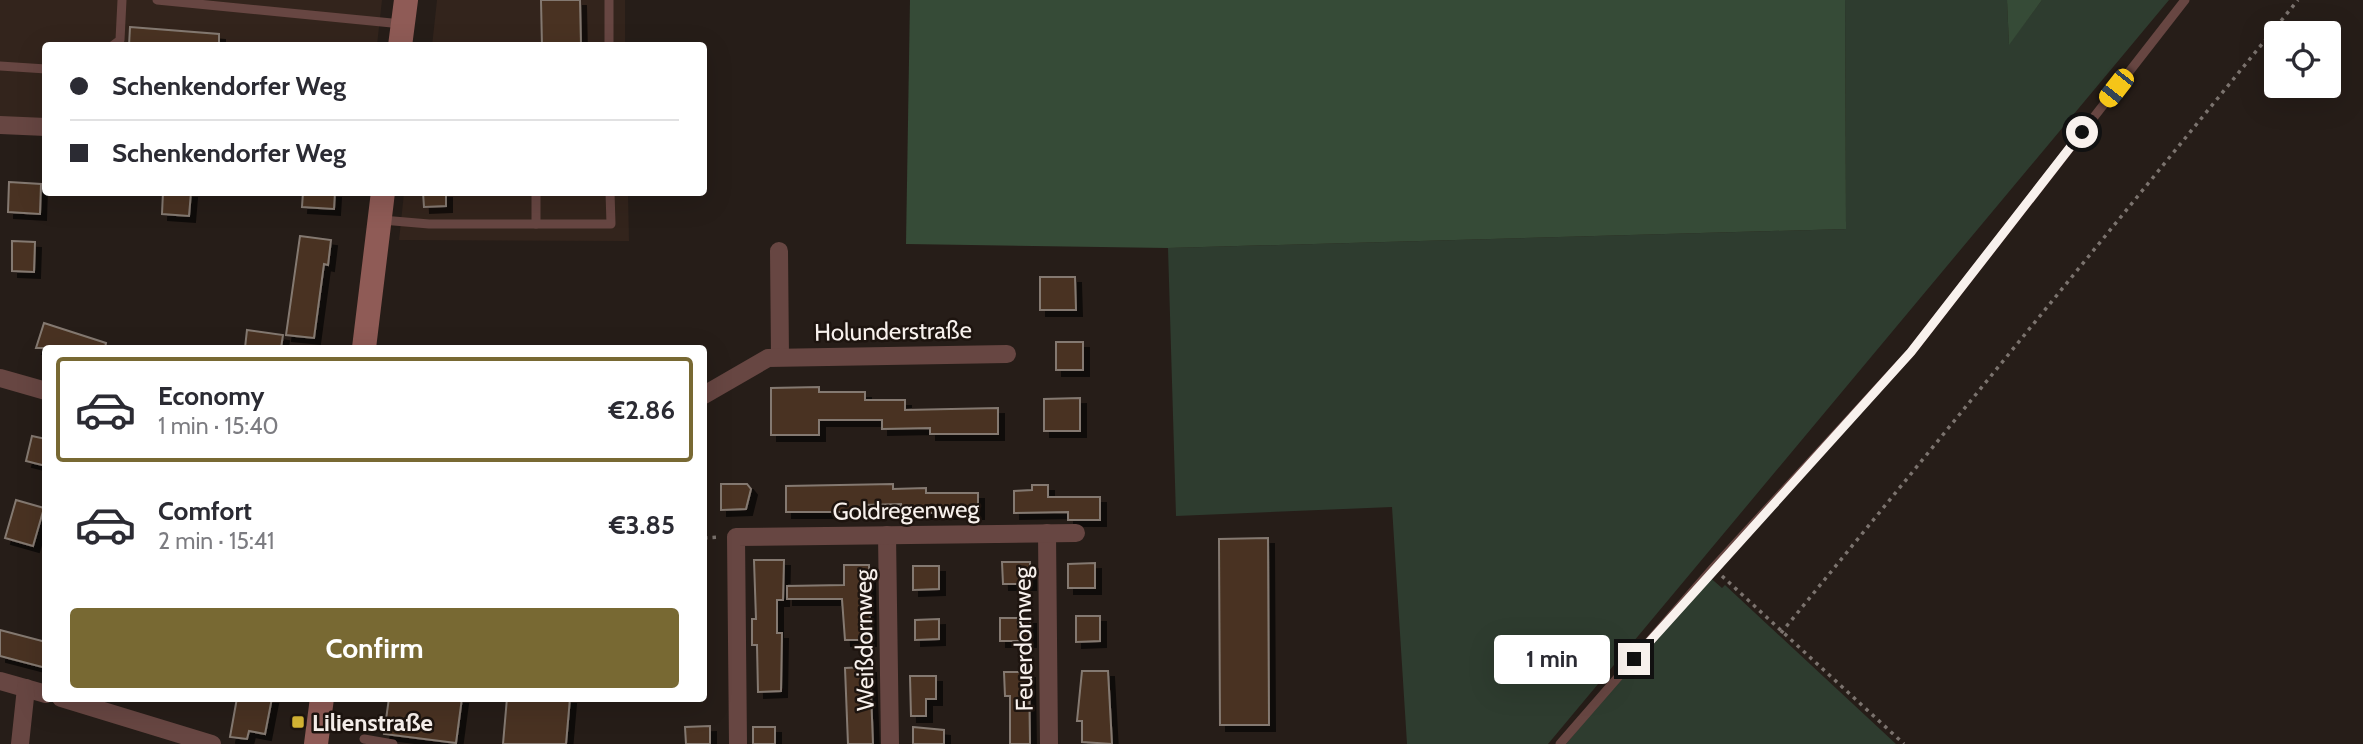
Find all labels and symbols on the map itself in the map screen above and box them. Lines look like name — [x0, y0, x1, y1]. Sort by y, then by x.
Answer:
car — [2095, 65, 2138, 111]
route start — [2066, 116, 2098, 148]
street label: Holunderstraße — [814, 315, 972, 347]
street label: Goldregenweg — [832, 494, 981, 526]
street label: Feuerdornweg — [1007, 565, 1039, 712]
street label: Weißdornweg — [848, 568, 880, 711]
callout: 1 min — [1494, 634, 1610, 684]
route end — [1618, 643, 1650, 675]
place label: Lilienstraße — [312, 708, 433, 737]
marker: Lilienstraße — [290, 714, 306, 730]

